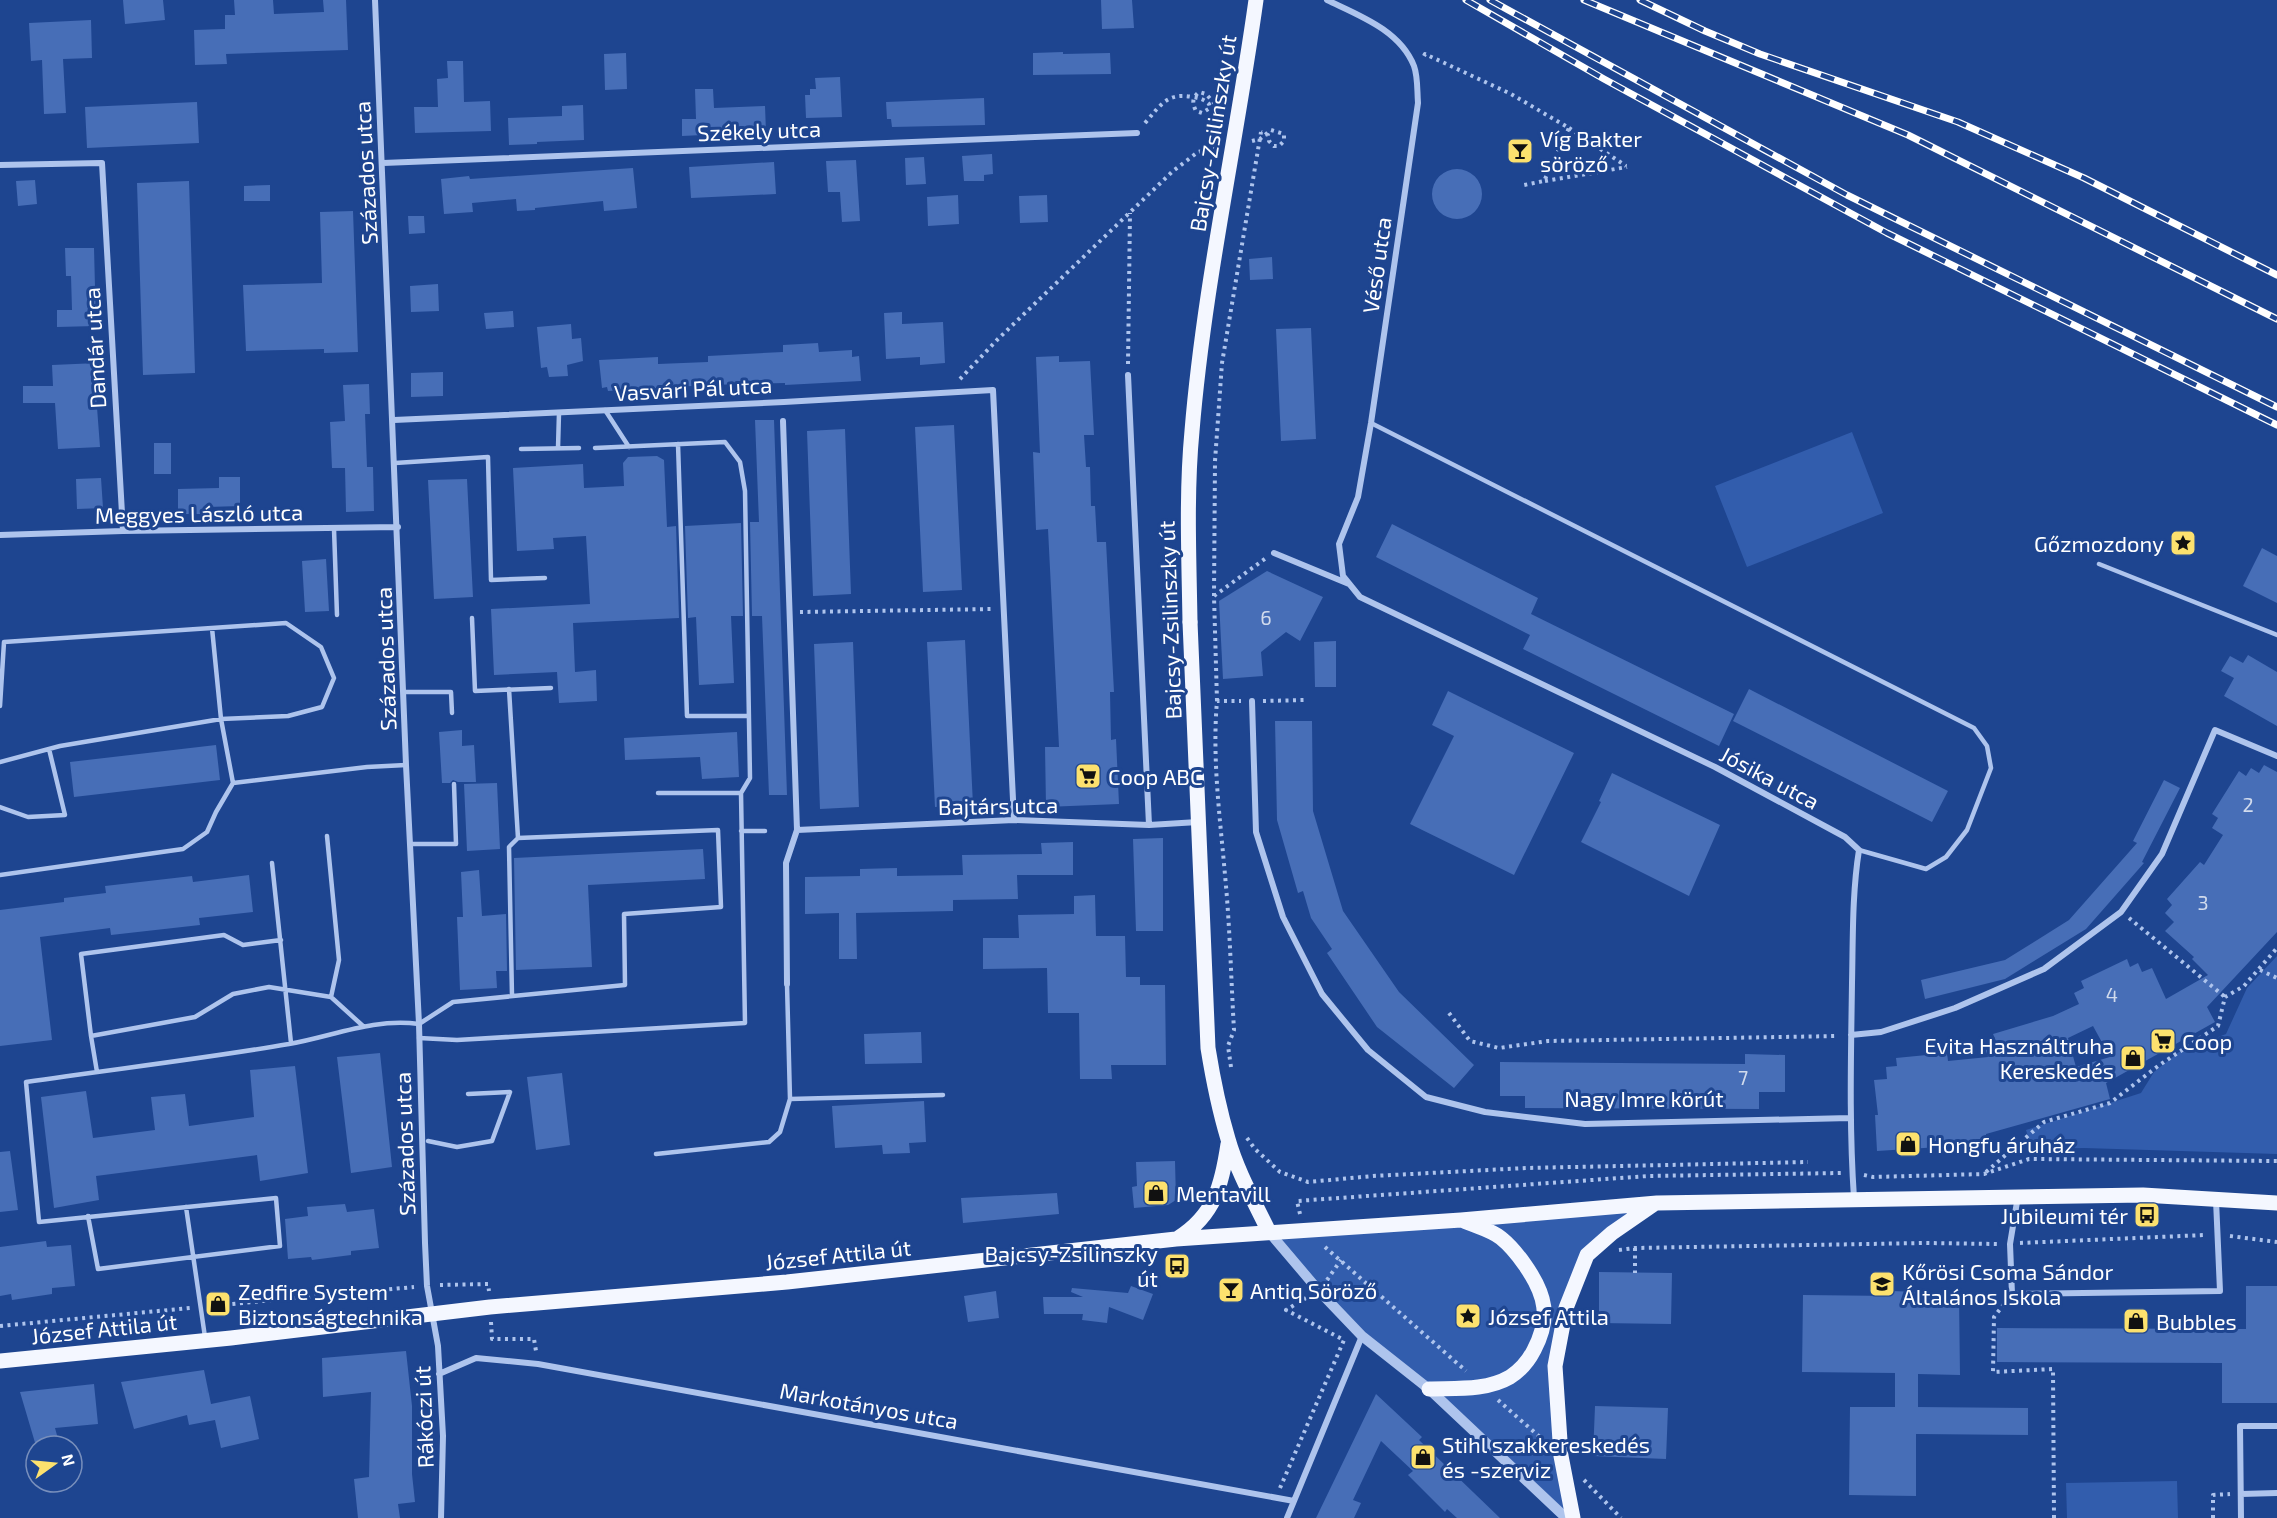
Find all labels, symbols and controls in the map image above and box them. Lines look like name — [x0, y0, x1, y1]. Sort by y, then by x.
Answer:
street label: Bajcsy-Zsilinszky út — [1184, 33, 1241, 233]
street label: Százados utca — [348, 100, 382, 246]
street label: Székely utca — [697, 115, 821, 145]
place label: Víg Bakter söröző — [1540, 125, 1642, 176]
bar icon: Víg Bakter söröző — [1505, 136, 1535, 166]
street label: Véső utca — [1356, 215, 1396, 315]
street label: Dandár utca — [78, 287, 110, 409]
street label: Vasvári Pál utca — [613, 371, 773, 405]
street label: Meggyes László utca — [95, 498, 303, 528]
street label: Bajcsy-Zsilinszky út — [1153, 520, 1186, 720]
place icon: Gőzmozdony — [2168, 528, 2198, 558]
place label: Gőzmozdony — [2034, 530, 2164, 556]
street label: Százados utca — [369, 587, 401, 731]
house number: 6 — [1260, 605, 1272, 629]
street label: Jósika utca — [1716, 740, 1824, 814]
supermarket icon: Coop ABC — [1073, 761, 1103, 791]
place label: Coop ABC — [1108, 763, 1203, 789]
street label: Bajtárs utca — [938, 791, 1058, 820]
house number: 2 — [2242, 792, 2254, 816]
house number: 3 — [2197, 890, 2209, 914]
house number: 4 — [2106, 982, 2118, 1006]
supermarket icon: Coop — [2148, 1026, 2178, 1056]
place label: Coop — [2182, 1028, 2232, 1054]
place label: Evita Használtruha Kereskedés — [1924, 1032, 2114, 1083]
shop icon: Evita Használtruha Kereskedés — [2118, 1043, 2148, 1073]
house number: 7 — [1738, 1065, 1748, 1089]
street label: Százados utca — [388, 1072, 420, 1216]
street label: Nagy Imre körút — [1564, 1085, 1724, 1111]
shop icon: Hongfu áruház — [1893, 1129, 1923, 1159]
place label: Hongfu áruház — [1928, 1131, 2076, 1157]
shop icon: Mentavill — [1141, 1178, 1171, 1208]
place label: Mentavill — [1176, 1180, 1271, 1206]
bus stop icon: Jubileumi tér — [2132, 1200, 2162, 1230]
place label: Jubileumi tér — [2001, 1202, 2128, 1228]
street label: József Attila út — [764, 1233, 912, 1275]
place label: Bajcsy-Zsilinszky út — [984, 1240, 1158, 1291]
bus stop icon: Bajcsy-Zsilinszky út — [1162, 1251, 1192, 1281]
place label: Kőrösi Csoma Sándor Általános Iskola — [1902, 1258, 2114, 1309]
school or university icon: Kőrösi Csoma Sándor Általános Iskola — [1867, 1269, 1897, 1299]
bar icon: Antiq Söröző — [1216, 1275, 1246, 1305]
place label: Antiq Söröző — [1250, 1277, 1377, 1303]
place label: Zedfire System Biztonságtechnika — [238, 1278, 423, 1329]
shop icon: Zedfire System Biztonságtechnika — [203, 1289, 233, 1319]
place icon: József Attila — [1453, 1301, 1483, 1331]
place label: József Attila — [1488, 1303, 1609, 1329]
shop icon: Bubbles — [2121, 1306, 2151, 1336]
street label: József Attila út — [30, 1307, 178, 1349]
place label: Bubbles — [2156, 1308, 2237, 1334]
street label: Rákóczi út — [408, 1365, 438, 1469]
street label: Markotányos utca — [778, 1377, 960, 1433]
place label: Stihl szakkereskedés és -szerviz — [1442, 1431, 1650, 1482]
north arrow — [24, 1434, 84, 1494]
shop icon: Stihl szakkereskedés és -szerviz — [1408, 1442, 1438, 1472]
text: N — [58, 1452, 80, 1468]

